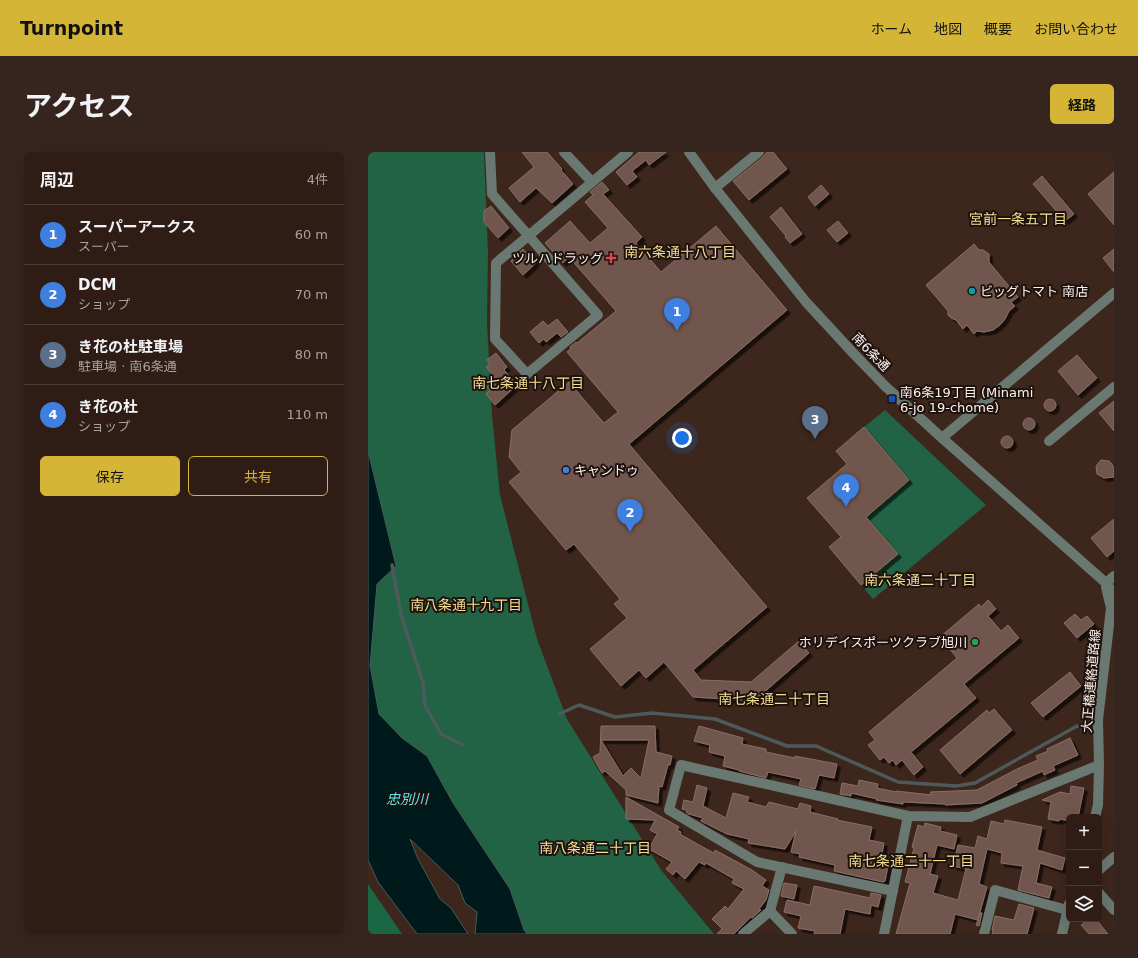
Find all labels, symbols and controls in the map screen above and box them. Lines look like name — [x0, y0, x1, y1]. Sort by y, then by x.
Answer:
text: Turnpoint — [20, 17, 123, 39]
text: ホーム — [870, 21, 912, 37]
text: 地図 — [934, 21, 962, 37]
text: 概要 — [984, 21, 1012, 37]
text: お問い合わせ — [1034, 21, 1118, 37]
button: 経路 — [1050, 84, 1114, 124]
text: アクセス — [24, 90, 135, 123]
text: 周辺 — [40, 170, 74, 190]
text: 4件 — [307, 172, 328, 187]
district label: 宮前一条五丁目 — [969, 211, 1067, 227]
text: スーパーアークス — [78, 218, 196, 236]
text: 1 — [48, 227, 58, 242]
text: 60 m — [295, 227, 328, 242]
text: スーパー — [78, 239, 130, 254]
district label: 南六条通十八丁目 — [624, 244, 736, 260]
place label: ツルハドラッグ — [512, 251, 603, 266]
marker: ツルハドラッグ — [606, 253, 616, 263]
text: DCM — [78, 276, 116, 294]
place label: ビッグトマト 南店 — [980, 284, 1088, 299]
marker: ビッグトマト 南店 — [967, 286, 977, 296]
text: 2 — [48, 287, 58, 302]
text: 70 m — [295, 287, 328, 302]
text: ショップ — [78, 297, 130, 312]
pin: 1 — [664, 298, 690, 331]
street label: 南6条通 — [849, 330, 893, 374]
text: き花の杜駐車場 — [78, 338, 183, 356]
text: 3 — [48, 347, 58, 362]
text: 80 m — [295, 347, 328, 362]
text: 駐車場 · 南6条通 — [78, 359, 177, 374]
district label: 南七条通十八丁目 — [472, 375, 584, 391]
place label: 南6条19丁目 (Minami 6-jo 19-chome) — [900, 385, 1033, 415]
marker: 南6条19丁目 (Minami 6-jo 19-chome) — [887, 394, 897, 404]
text: き花の杜 — [78, 398, 138, 416]
pin: 3 — [802, 406, 828, 439]
text: 4 — [48, 407, 58, 422]
text: 110 m — [286, 407, 328, 422]
text: ショップ — [78, 419, 130, 434]
your location — [672, 428, 692, 448]
button: 保存 — [40, 456, 180, 496]
button: 共有 — [188, 456, 328, 496]
place label: キャンドゥ — [574, 463, 639, 478]
marker: キャンドゥ — [561, 465, 571, 475]
pin: 4 — [833, 474, 859, 507]
pin: 2 — [617, 499, 643, 532]
district label: 南六条通二十丁目 — [864, 572, 976, 588]
district label: 南八条通十九丁目 — [410, 597, 522, 613]
street label: 大正橋連絡道路線 — [1079, 629, 1103, 733]
place label: ホリデイスポーツクラブ旭川 — [799, 635, 967, 650]
marker: ホリデイスポーツクラブ旭川 — [970, 637, 980, 647]
district label: 南七条通二十丁目 — [718, 691, 830, 707]
water label: 忠別川 — [386, 791, 430, 807]
map controls — [1066, 814, 1102, 922]
button: + — [1066, 814, 1102, 850]
district label: 南八条通二十丁目 — [539, 840, 651, 856]
button: − — [1066, 850, 1102, 886]
district label: 南七条通二十一丁目 — [848, 853, 974, 869]
button: layers — [1066, 886, 1102, 922]

